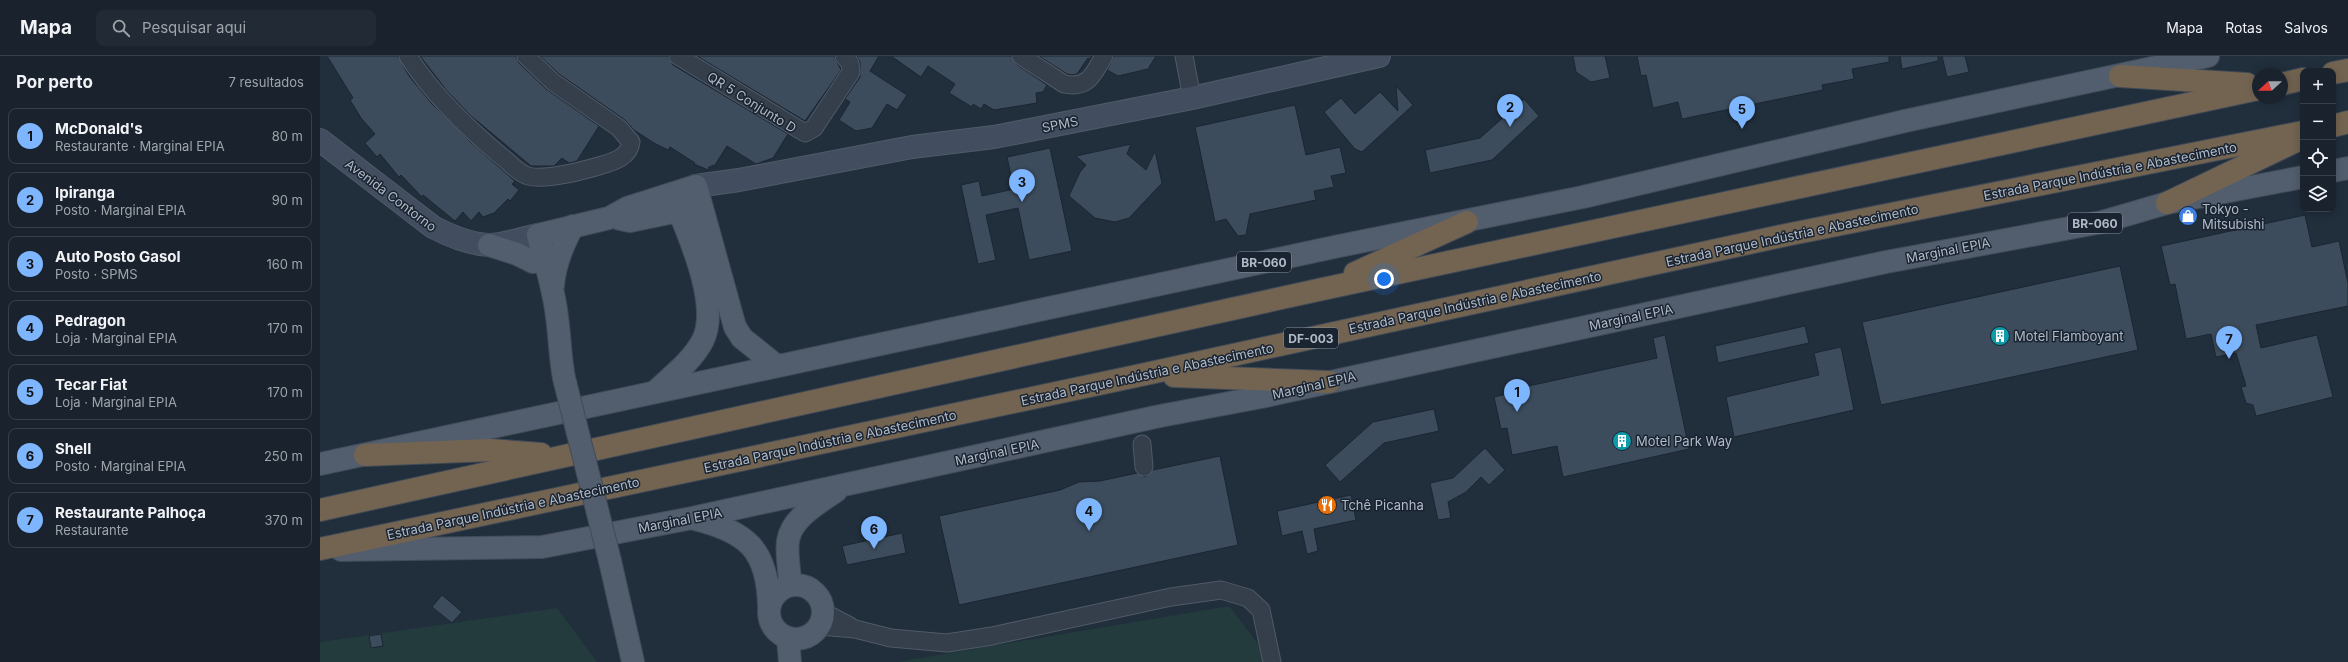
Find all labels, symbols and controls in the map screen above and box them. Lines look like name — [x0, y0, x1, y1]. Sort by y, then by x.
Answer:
search box — [96, 10, 376, 46]
text: Mapa — [20, 16, 72, 39]
icon: search — [110, 17, 132, 39]
text: Pesquisar aqui — [142, 18, 246, 37]
text: Mapa — [2166, 19, 2203, 36]
text: Rotas — [2225, 19, 2262, 36]
text: Salvos — [2284, 19, 2328, 36]
street label: QR 5 Conjunto D — [705, 68, 799, 136]
north arrow — [2252, 68, 2288, 104]
map controls — [2300, 68, 2336, 212]
button: + — [2300, 68, 2336, 104]
text: Por perto — [16, 72, 93, 92]
text: 7 resultados — [229, 74, 304, 90]
pin: 2 — [1497, 94, 1523, 127]
pin: 5 — [1729, 96, 1755, 129]
button: − — [2300, 104, 2336, 140]
street label: SPMS — [1040, 113, 1080, 135]
text: McDonald's — [55, 119, 143, 138]
text: 1 — [27, 128, 33, 144]
text: 80 m — [272, 128, 303, 144]
text: Restaurante · Marginal EPIA — [55, 138, 225, 154]
street label: Estrada Parque Indústria e Abastecimento — [1982, 139, 2238, 203]
button: locate — [2300, 140, 2336, 176]
street label: Avenida Contorno — [342, 156, 440, 235]
pin: 3 — [1009, 169, 1035, 202]
button: layers — [2300, 176, 2336, 212]
text: Ipiranga — [55, 183, 115, 202]
text: 2 — [26, 192, 34, 208]
text: 90 m — [272, 192, 303, 208]
street label: Estrada Parque Indústria e Abastecimento — [1664, 200, 1920, 270]
place label: Tokyo - Mitsubishi — [2202, 201, 2264, 232]
text: Posto · Marginal EPIA — [55, 202, 186, 218]
shop icon: Tokyo - Mitsubishi — [2177, 205, 2199, 227]
road number: BR-060 — [2068, 213, 2122, 233]
street label: Marginal EPIA — [1905, 234, 1991, 266]
text: Auto Posto Gasol — [55, 247, 181, 266]
road number: BR-060 — [1237, 252, 1291, 272]
text: 3 — [26, 256, 34, 272]
text: 160 m — [266, 256, 303, 272]
text: Posto · SPMS — [55, 266, 138, 282]
street label: Estrada Parque Indústria e Abastecimento — [1347, 267, 1603, 337]
your location — [1374, 269, 1394, 289]
street label: Marginal EPIA — [1588, 300, 1674, 334]
text: Pedragon — [55, 311, 126, 330]
text: 4 — [26, 320, 34, 336]
text: 170 m — [267, 320, 303, 336]
building icon: Motel Flamboyant — [1989, 325, 2011, 347]
pin: 7 — [2216, 326, 2242, 359]
road number: DF-003 — [1284, 328, 1338, 348]
place label: Motel Flamboyant — [2014, 328, 2124, 344]
text: Loja · Marginal EPIA — [55, 330, 177, 346]
street label: Estrada Parque Indústria e Abastecimento — [1019, 339, 1275, 409]
street label: Marginal EPIA — [1271, 368, 1357, 402]
text: Tecar Fiat — [55, 375, 127, 394]
pin: 1 — [1504, 379, 1530, 412]
text: 5 — [26, 384, 34, 400]
text: 170 m — [267, 384, 303, 400]
text: Loja · Marginal EPIA — [55, 394, 177, 410]
street label: Estrada Parque Indústria e Abastecimento — [702, 406, 958, 476]
building icon: Motel Park Way — [1611, 430, 1633, 452]
place label: Motel Park Way — [1636, 433, 1732, 449]
street label: Marginal EPIA — [954, 435, 1040, 469]
text: Shell — [55, 439, 91, 458]
text: 6 — [26, 448, 34, 464]
text: 250 m — [264, 448, 303, 464]
text: Posto · Marginal EPIA — [55, 458, 186, 474]
street label: Estrada Parque Indústria e Abastecimento — [385, 473, 641, 543]
restaurant icon: Tchê Picanha — [1316, 494, 1338, 516]
place label: Tchê Picanha — [1341, 497, 1424, 513]
pin: 4 — [1076, 498, 1102, 531]
text: Restaurante Palhoça — [55, 503, 206, 522]
street label: Marginal EPIA — [637, 504, 723, 536]
text: 7 — [26, 512, 34, 528]
text: 370 m — [265, 512, 303, 528]
pin: 6 — [861, 516, 887, 549]
text: Restaurante — [55, 522, 129, 538]

